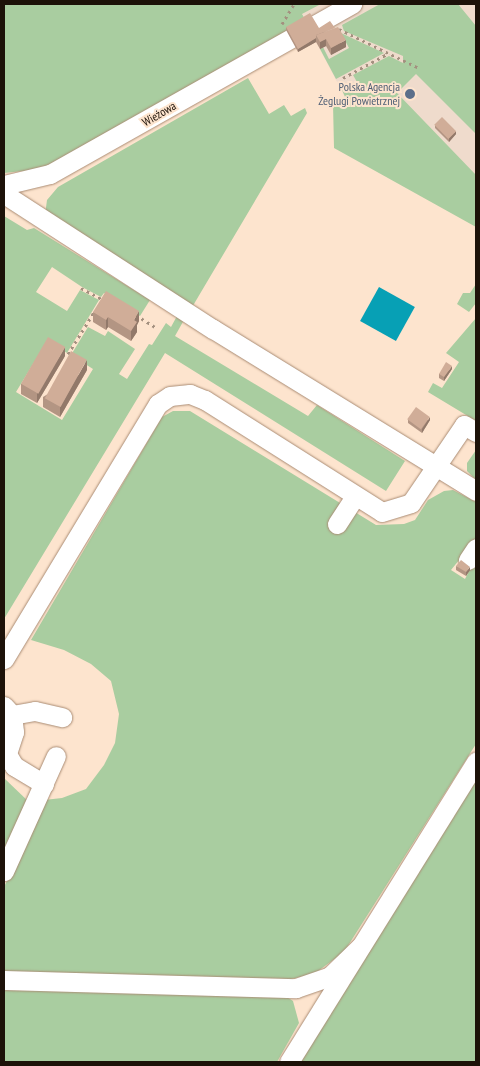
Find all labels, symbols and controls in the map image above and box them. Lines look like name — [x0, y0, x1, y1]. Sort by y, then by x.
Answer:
place label: Polska Agencja Żeglugi Powietrznej — [318, 80, 400, 108]
marker: Polska Agencja Żeglugi Powietrznej — [404, 88, 416, 100]
street label: Wieżowa — [140, 99, 178, 129]

